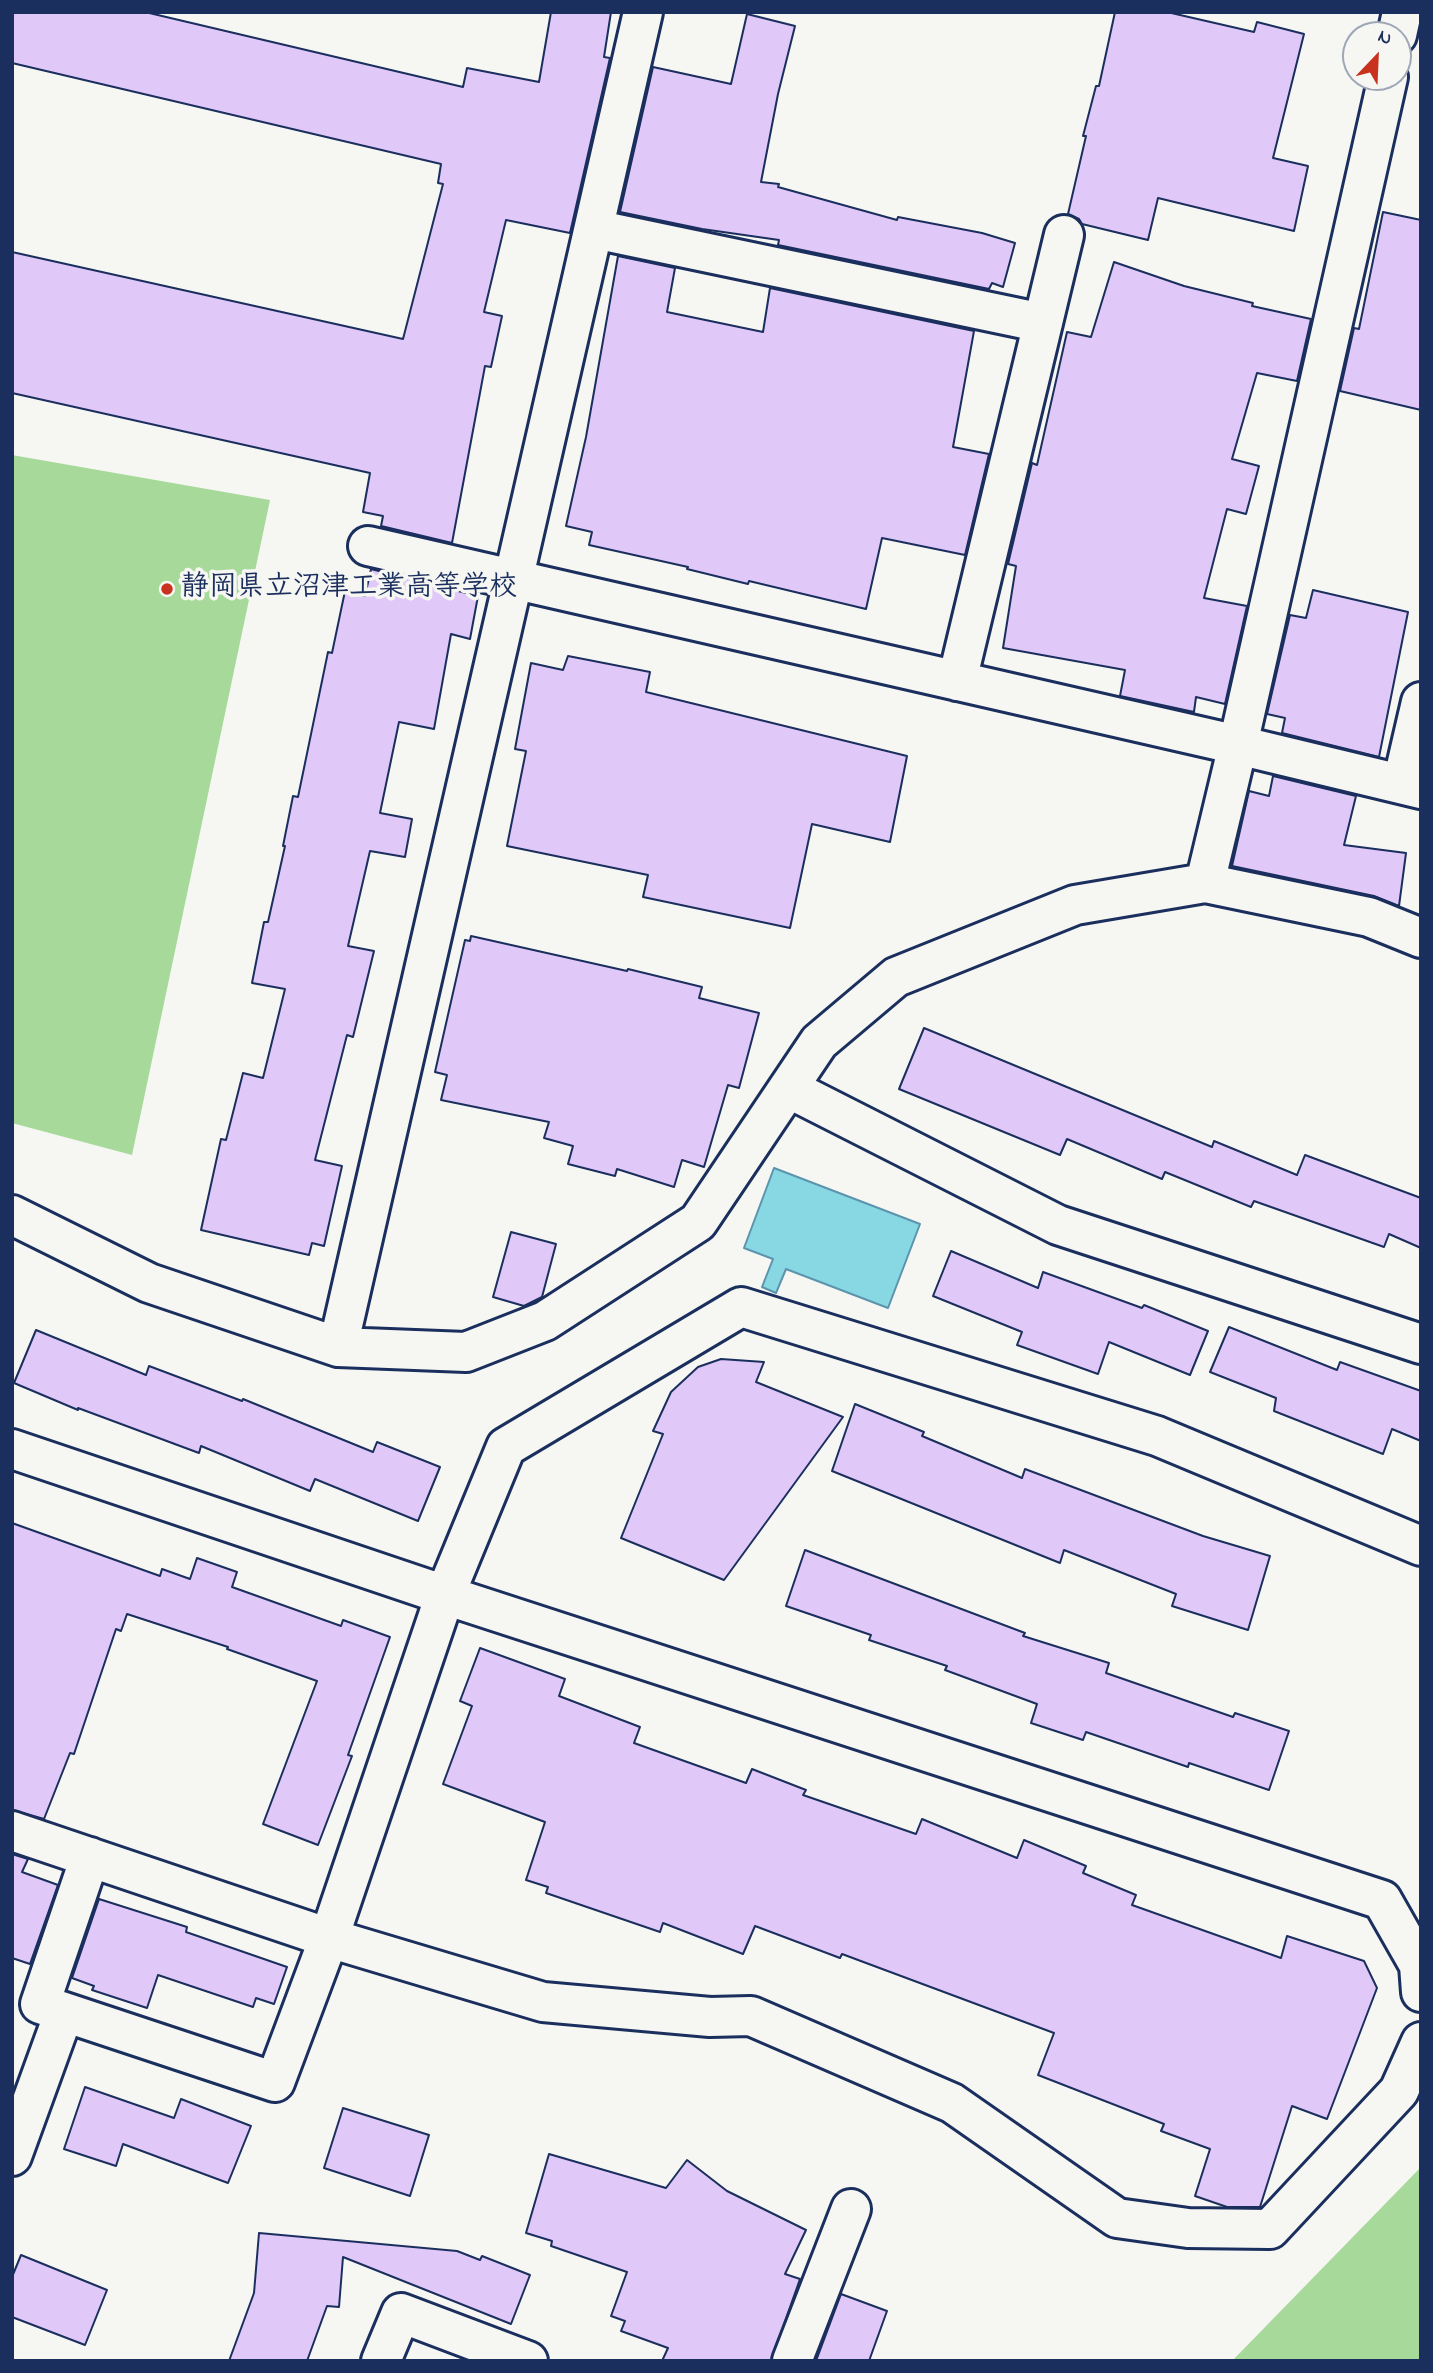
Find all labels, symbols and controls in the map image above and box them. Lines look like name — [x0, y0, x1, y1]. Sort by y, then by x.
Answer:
north arrow — [1342, 21, 1412, 91]
text: N — [1373, 23, 1396, 53]
place label: 静岡県立沼津工業高等学校 — [181, 572, 517, 606]
marker: 静岡県立沼津工業高等学校 — [159, 581, 175, 597]

